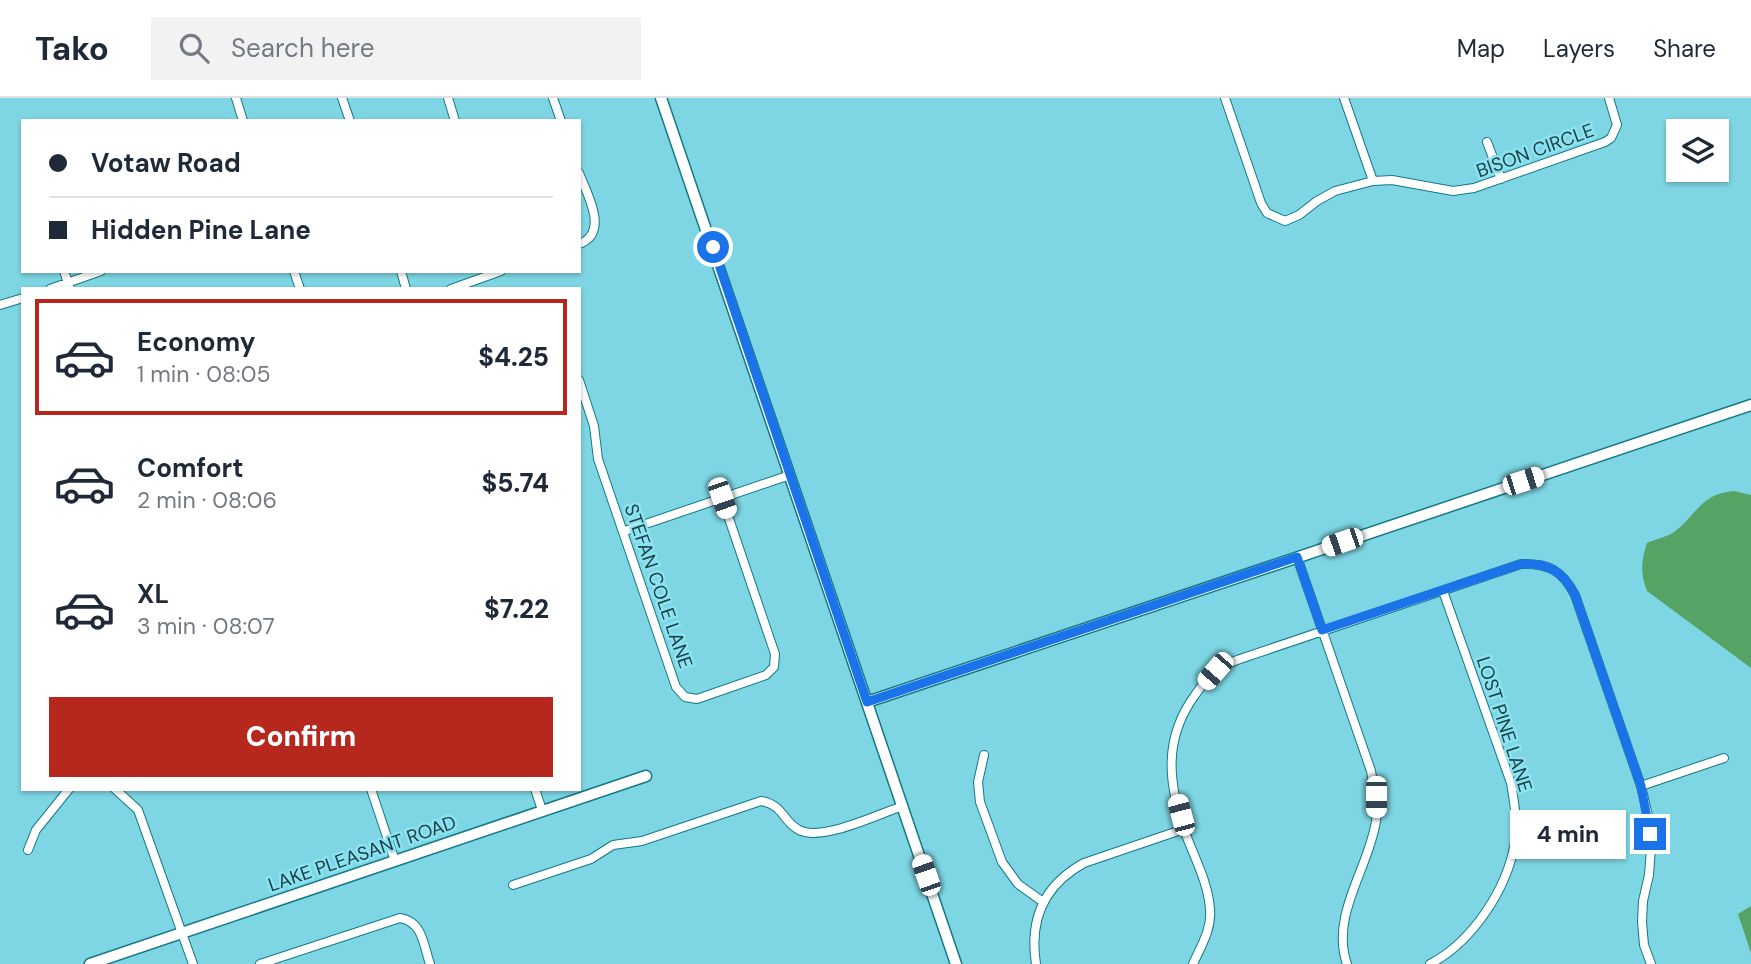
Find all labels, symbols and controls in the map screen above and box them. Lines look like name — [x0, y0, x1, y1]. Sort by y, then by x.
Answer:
search box — [151, 17, 641, 80]
text: Tako — [35, 27, 109, 70]
icon: search — [175, 29, 213, 67]
text: Search here — [231, 31, 374, 65]
text: Map — [1457, 33, 1505, 64]
text: Layers — [1543, 33, 1615, 64]
text: Share — [1653, 33, 1716, 64]
street label: BISON CIRCLE — [1473, 118, 1597, 183]
map controls — [1666, 119, 1729, 182]
button: layers — [1666, 119, 1729, 182]
text: Votaw Road — [91, 146, 241, 180]
text: Hidden Pine Lane — [91, 213, 311, 247]
route start — [697, 231, 729, 263]
text: Economy — [137, 325, 255, 359]
icon: car — [53, 326, 116, 389]
text: $4.25 — [478, 340, 549, 374]
text: 1 min · 08:05 — [137, 359, 270, 389]
text: Comfort — [137, 451, 243, 485]
icon: car — [53, 452, 116, 515]
car — [1500, 465, 1547, 497]
text: $5.74 — [482, 466, 549, 500]
car — [706, 475, 739, 521]
text: 2 min · 08:06 — [137, 485, 277, 515]
street label: STEFAN COLE LANE — [619, 501, 698, 672]
car — [1319, 525, 1366, 559]
text: XL — [137, 577, 169, 611]
icon: car — [53, 578, 116, 641]
text: $7.22 — [484, 592, 549, 626]
text: 3 min · 08:07 — [137, 611, 275, 641]
car — [1194, 648, 1237, 694]
street label: LOST PINE LANE — [1471, 653, 1538, 795]
button: Confirm — [49, 697, 553, 777]
car — [1366, 776, 1387, 818]
car — [1166, 792, 1197, 838]
street label: LAKE PLEASANT ROAD — [265, 810, 459, 897]
callout: 4 min — [1510, 810, 1626, 858]
route end — [1634, 818, 1666, 850]
text: 4 min — [1537, 819, 1599, 849]
car — [910, 852, 943, 898]

